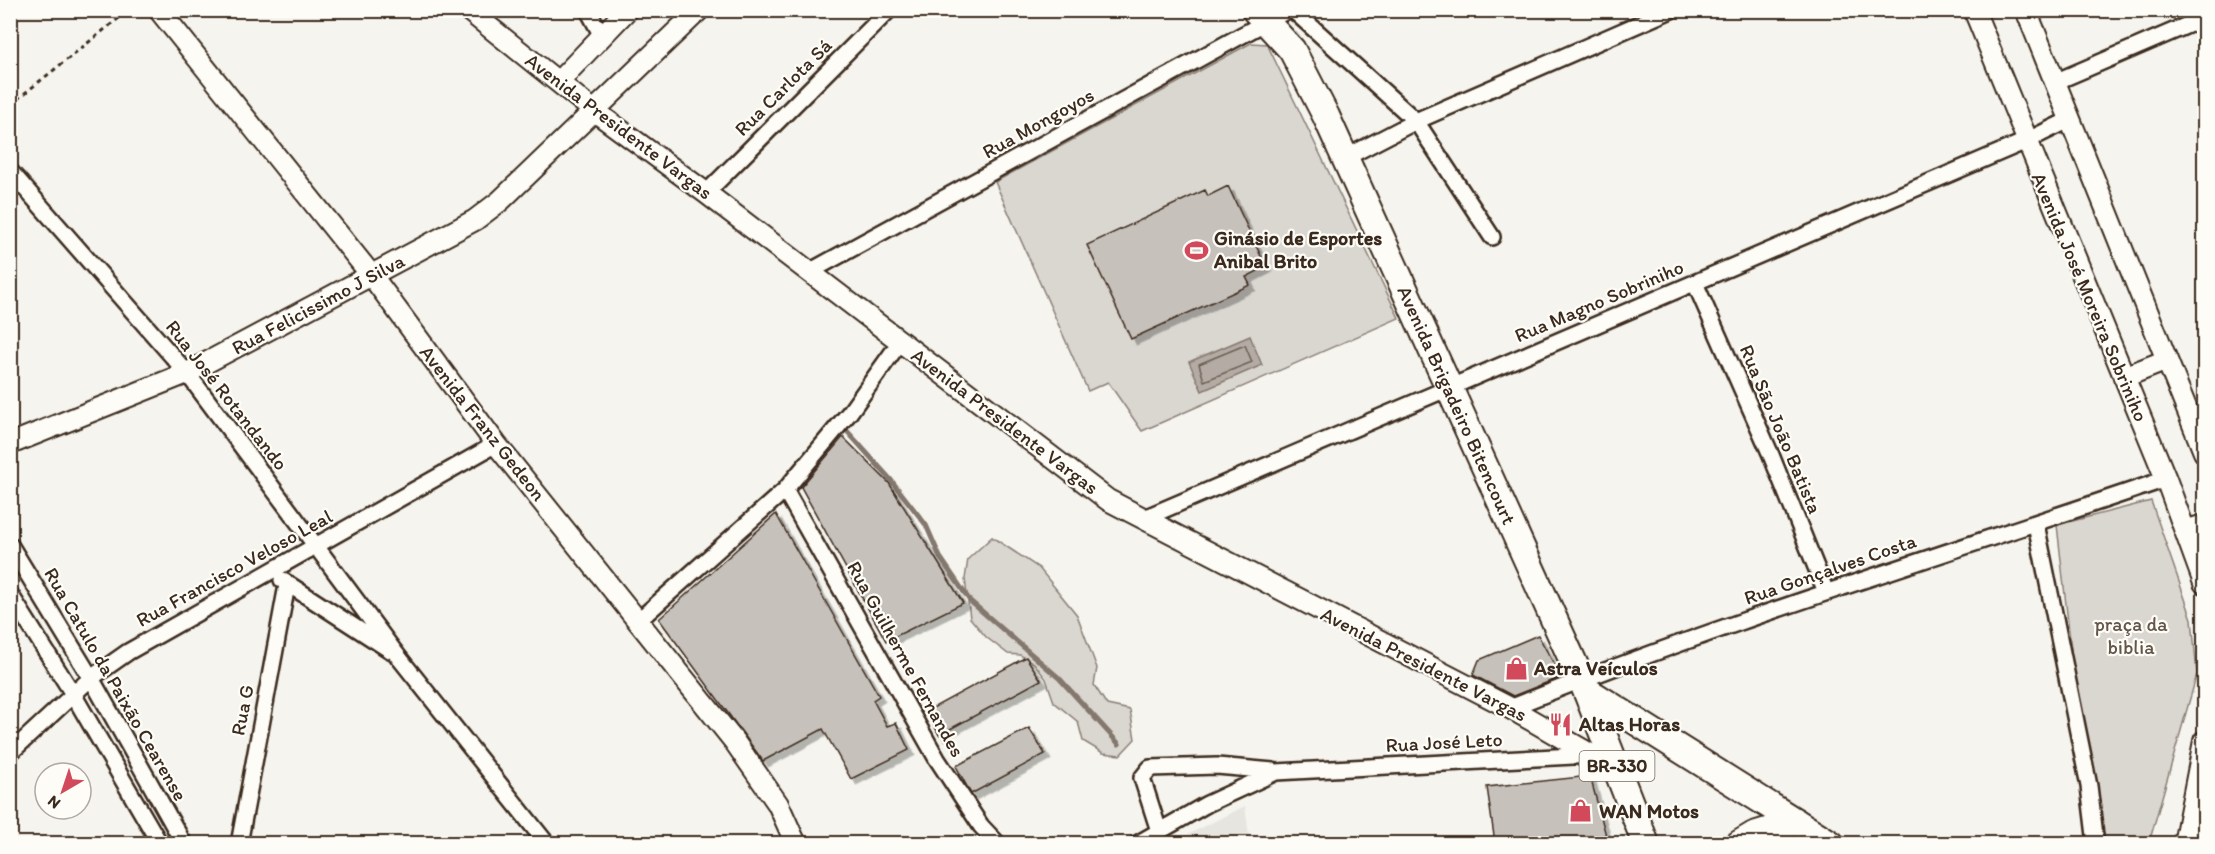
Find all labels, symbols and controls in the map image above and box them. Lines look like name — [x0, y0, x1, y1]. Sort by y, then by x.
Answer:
street label: Rua Carlota Sá — [729, 33, 837, 141]
street label: Avenida Presidente Vargas — [521, 48, 717, 204]
street label: Rua Mongoyos — [978, 82, 1098, 164]
street label: Avenida José Moreira Sobriniho — [2027, 169, 2153, 425]
place label: Ginásio de Esportes Anibal Brito — [1213, 226, 1382, 273]
sports icon: Ginásio de Esportes Anibal Brito — [1183, 237, 1209, 263]
street label: Rua Felicissimo J Silva — [227, 248, 409, 360]
street label: Rua Magno Sobriniho — [1511, 255, 1687, 347]
street label: Avenida Brigadeiro Bitencourt — [1392, 282, 1521, 528]
street label: Rua José Rotandando — [161, 315, 293, 475]
street label: Avenida Franz Gedeon — [415, 341, 551, 506]
street label: Rua São João Batista — [1735, 341, 1827, 517]
street label: Avenida Presidente Vargas — [907, 343, 1103, 499]
street label: Rua Francisco Veloso Leal — [132, 504, 337, 632]
street label: Rua Gonçalves Costa — [1741, 528, 1920, 610]
street label: Rua Guilherme Fernandes — [842, 557, 970, 761]
street label: Rua Catulo da Paixão Cearense — [39, 563, 193, 805]
street label: Avenida Presidente Vargas — [1317, 601, 1531, 727]
park label: praça da biblia — [2094, 612, 2168, 659]
shop icon: Astra Veículos — [1503, 655, 1529, 681]
place label: Astra Veículos — [1533, 656, 1658, 680]
street label: Rua G — [225, 683, 259, 737]
restaurant icon: Altas Horas — [1548, 711, 1574, 737]
place label: Altas Horas — [1578, 712, 1680, 736]
street label: Rua José Leto — [1385, 727, 1503, 757]
road number: BR-330 — [1580, 751, 1654, 781]
north arrow — [33, 761, 93, 821]
text: N — [44, 791, 64, 813]
shop icon: WAN Motos — [1568, 798, 1594, 824]
place label: WAN Motos — [1599, 799, 1699, 823]

